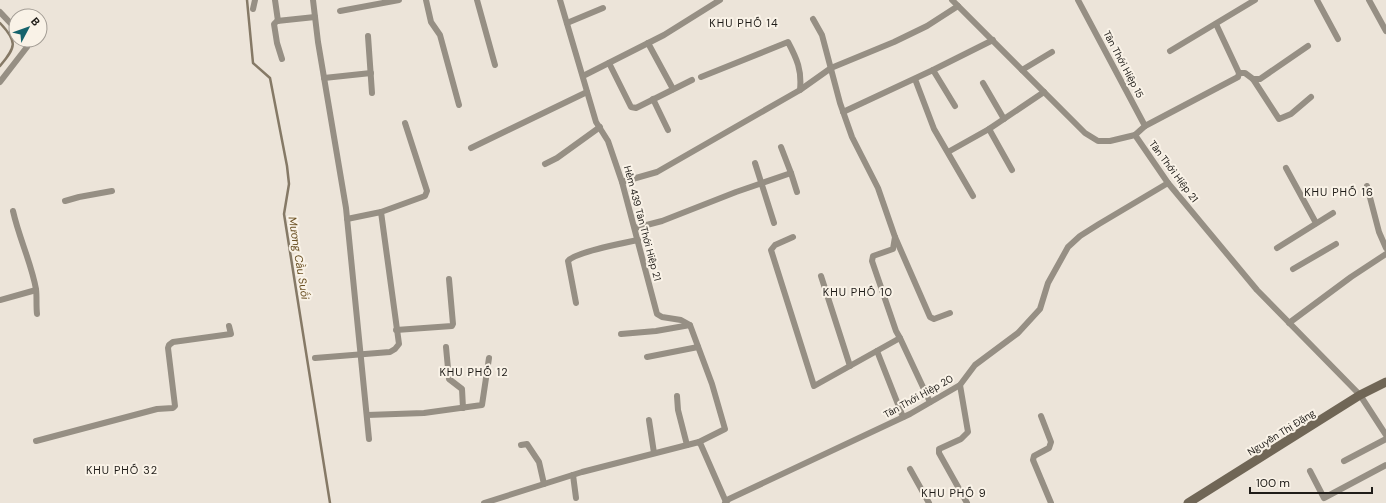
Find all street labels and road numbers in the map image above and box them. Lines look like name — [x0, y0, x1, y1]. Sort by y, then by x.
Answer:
street label: Tân Thới Hiệp 15 — [1100, 28, 1147, 100]
street label: Tân Thới Hiệp 21 — [1146, 138, 1201, 205]
street label: Hẻm 439 Tân Thới Hiệp 21 — [621, 164, 664, 282]
street label: Tân Thới Hiệp 20 — [881, 372, 956, 421]
street label: Nguyễn Thị Đặng — [1245, 406, 1318, 458]

